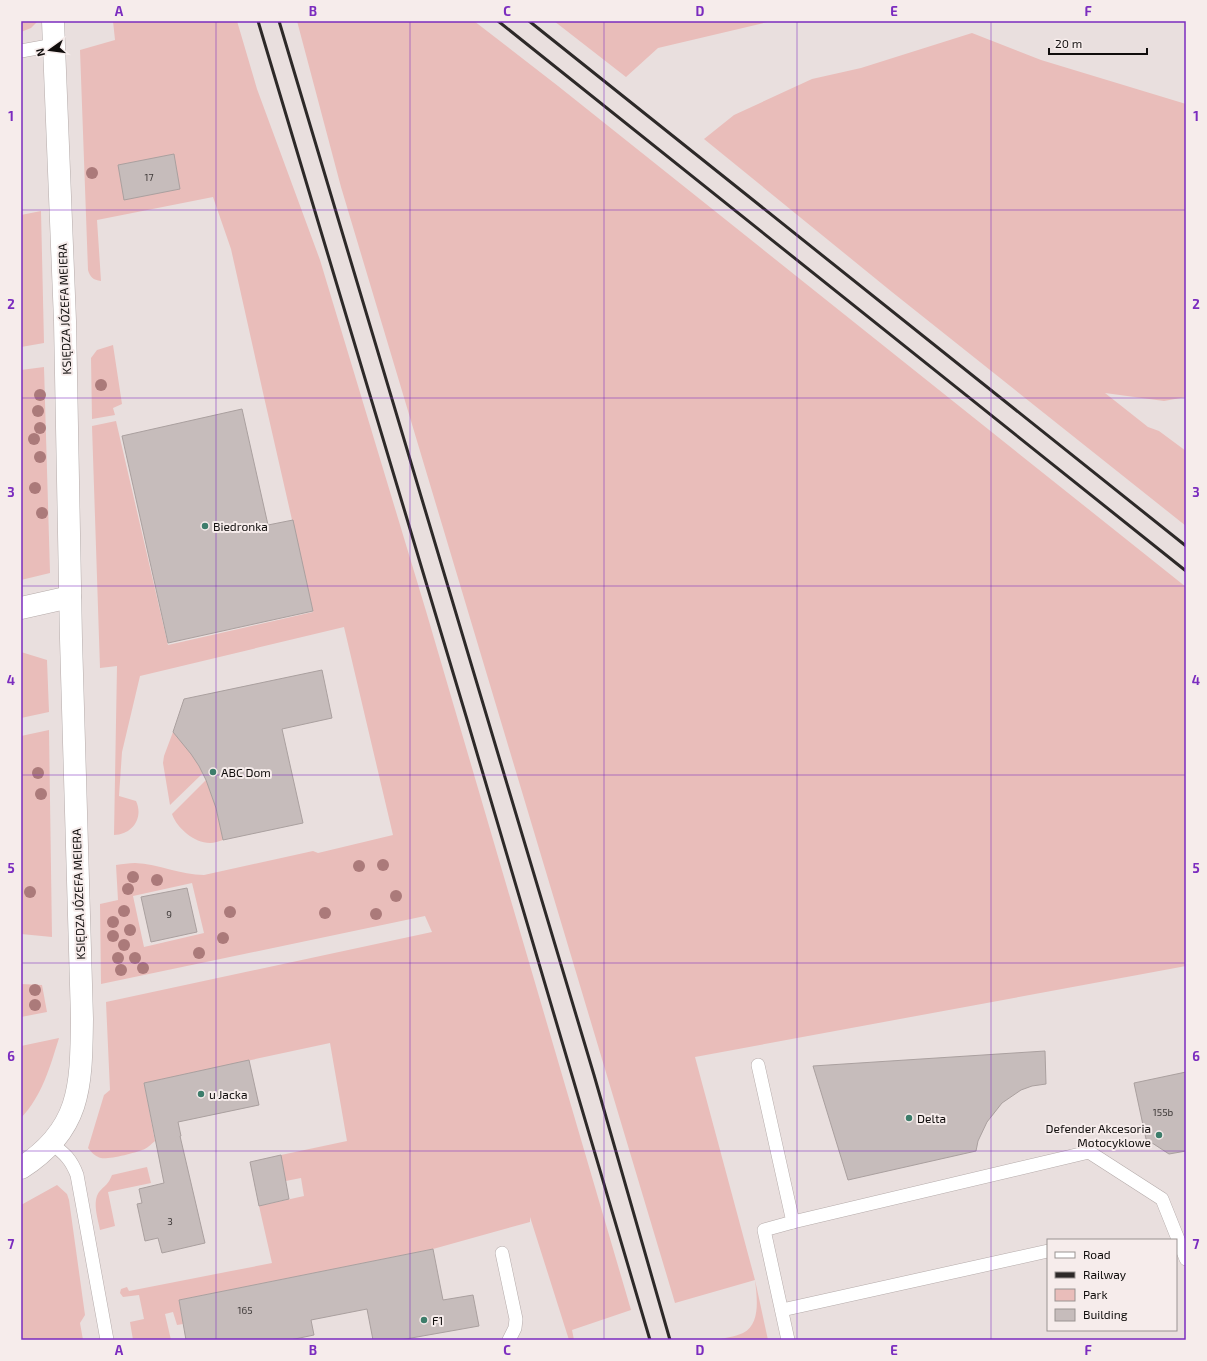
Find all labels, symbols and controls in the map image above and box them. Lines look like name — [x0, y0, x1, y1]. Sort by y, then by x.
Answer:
text: A — [115, 3, 124, 19]
text: B — [309, 3, 317, 19]
text: C — [503, 3, 511, 19]
text: D — [696, 3, 705, 19]
text: E — [890, 3, 898, 19]
text: F — [1084, 3, 1092, 19]
north arrow — [30, 30, 70, 70]
scale bar — [1049, 30, 1147, 56]
text: 20 m — [1055, 36, 1082, 50]
text: N — [33, 47, 47, 58]
text: 1 — [8, 108, 14, 124]
text: 1 — [1193, 108, 1199, 124]
house number: 17 — [144, 171, 154, 183]
street label: KSIĘDZA JÓZEFA MEIERA — [55, 243, 73, 375]
text: 2 — [7, 296, 15, 312]
text: 2 — [1192, 296, 1200, 312]
text: 3 — [7, 484, 15, 500]
text: 3 — [1192, 484, 1200, 500]
place label: Biedronka — [213, 519, 268, 533]
marker: Biedronka — [200, 521, 210, 531]
text: 4 — [7, 672, 15, 688]
text: 4 — [1192, 672, 1200, 688]
place label: ABC Dom — [221, 765, 271, 779]
marker: ABC Dom — [208, 767, 218, 777]
street label: KSIĘDZA JÓZEFA MEIERA — [69, 828, 87, 960]
text: 5 — [7, 860, 15, 876]
text: 5 — [1192, 860, 1200, 876]
house number: 9 — [166, 908, 172, 920]
text: 6 — [7, 1048, 15, 1064]
text: 6 — [1192, 1048, 1200, 1064]
place label: u Jacka — [209, 1087, 248, 1101]
marker: u Jacka — [196, 1089, 206, 1099]
house number: 155b — [1153, 1106, 1173, 1118]
place label: Delta — [917, 1111, 946, 1125]
marker: Delta — [904, 1113, 914, 1123]
place label: Defender Akcesoria Motocyklowe — [1046, 1121, 1151, 1149]
marker: Defender Akcesoria Motocyklowe — [1154, 1130, 1164, 1140]
house number: 3 — [167, 1215, 173, 1227]
text: 7 — [8, 1236, 15, 1252]
text: 7 — [1193, 1236, 1200, 1252]
legend — [1047, 1239, 1177, 1331]
text: Road — [1083, 1247, 1111, 1261]
text: Railway — [1083, 1267, 1127, 1281]
text: Park — [1083, 1287, 1108, 1301]
house number: 165 — [237, 1304, 253, 1316]
text: Building — [1083, 1307, 1128, 1321]
place label: F1 — [432, 1313, 443, 1327]
marker: F1 — [419, 1315, 429, 1325]
text: A — [115, 1342, 124, 1358]
text: B — [309, 1342, 317, 1358]
text: C — [503, 1342, 511, 1358]
text: D — [696, 1342, 705, 1358]
text: E — [890, 1342, 898, 1358]
text: F — [1084, 1342, 1092, 1358]

